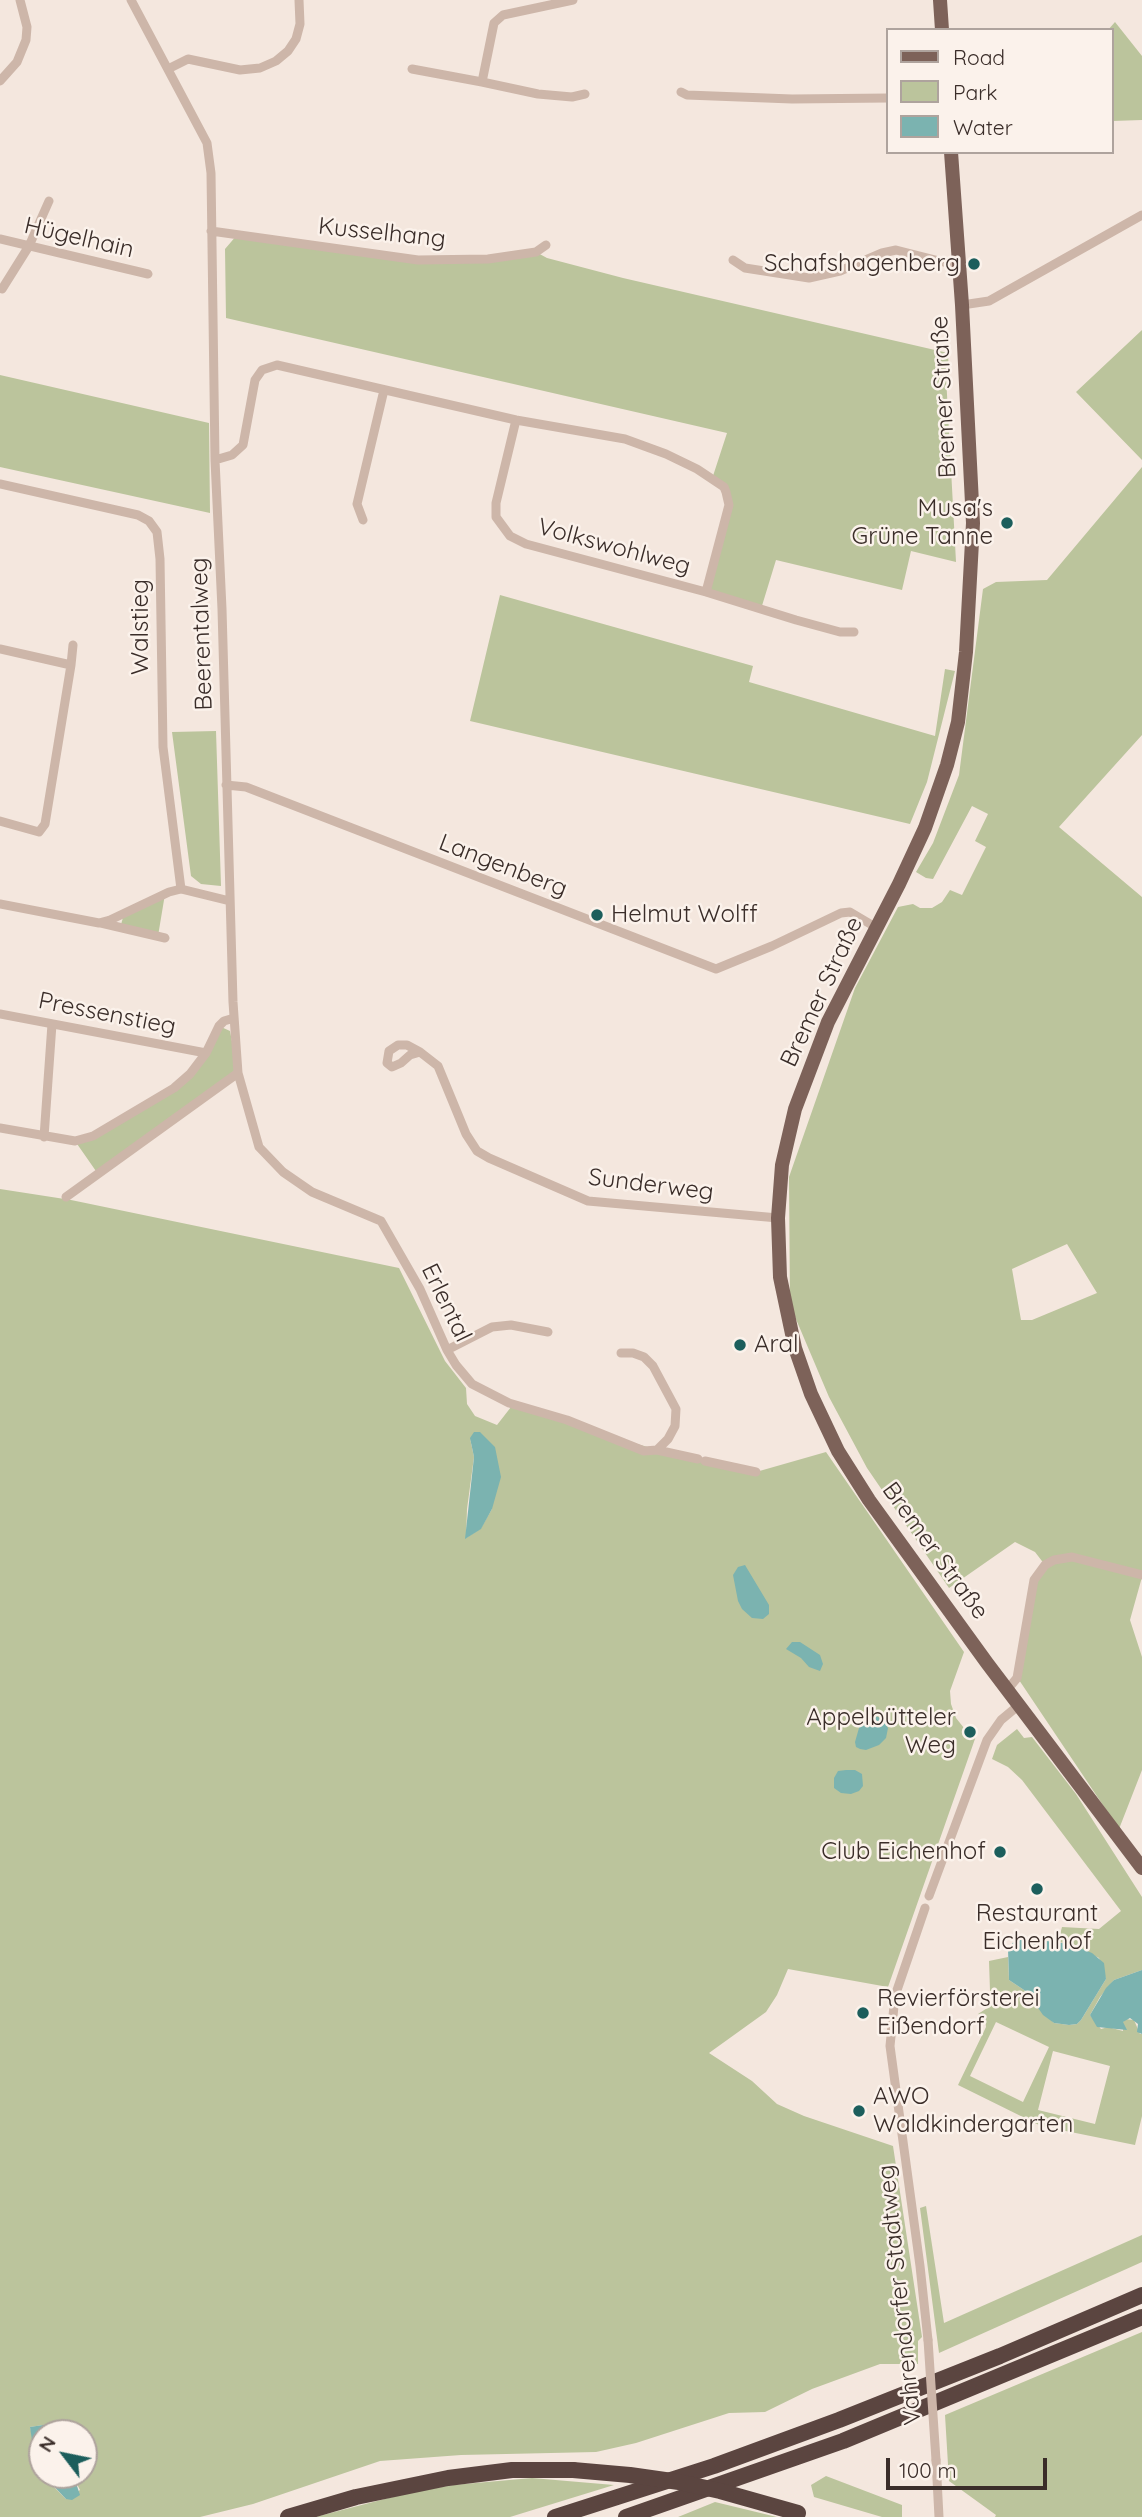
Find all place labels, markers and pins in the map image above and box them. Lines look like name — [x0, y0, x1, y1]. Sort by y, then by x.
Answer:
place label: Schafshagenberg — [764, 250, 960, 278]
marker: Schafshagenberg — [966, 256, 982, 272]
place label: Musa's Grüne Tanne — [851, 495, 993, 551]
marker: Musa's Grüne Tanne — [999, 515, 1015, 531]
place label: Helmut Wolff — [611, 901, 758, 929]
marker: Helmut Wolff — [589, 907, 605, 923]
place label: Aral — [754, 1331, 799, 1359]
marker: Aral — [732, 1337, 748, 1353]
place label: Appelbütteler Weg — [806, 1704, 956, 1760]
marker: Appelbütteler Weg — [962, 1724, 978, 1740]
place label: Club Eichenhof — [821, 1838, 986, 1866]
marker: Club Eichenhof — [992, 1844, 1008, 1860]
marker: Restaurant Eichenhof — [1029, 1881, 1045, 1897]
place label: Restaurant Eichenhof — [976, 1900, 1098, 1956]
place label: Revierförsterei Eißendorf — [877, 1985, 1040, 2041]
marker: Revierförsterei Eißendorf — [855, 2005, 871, 2021]
place label: AWO Waldkindergarten — [873, 2083, 1073, 2139]
marker: AWO Waldkindergarten — [851, 2103, 867, 2119]

